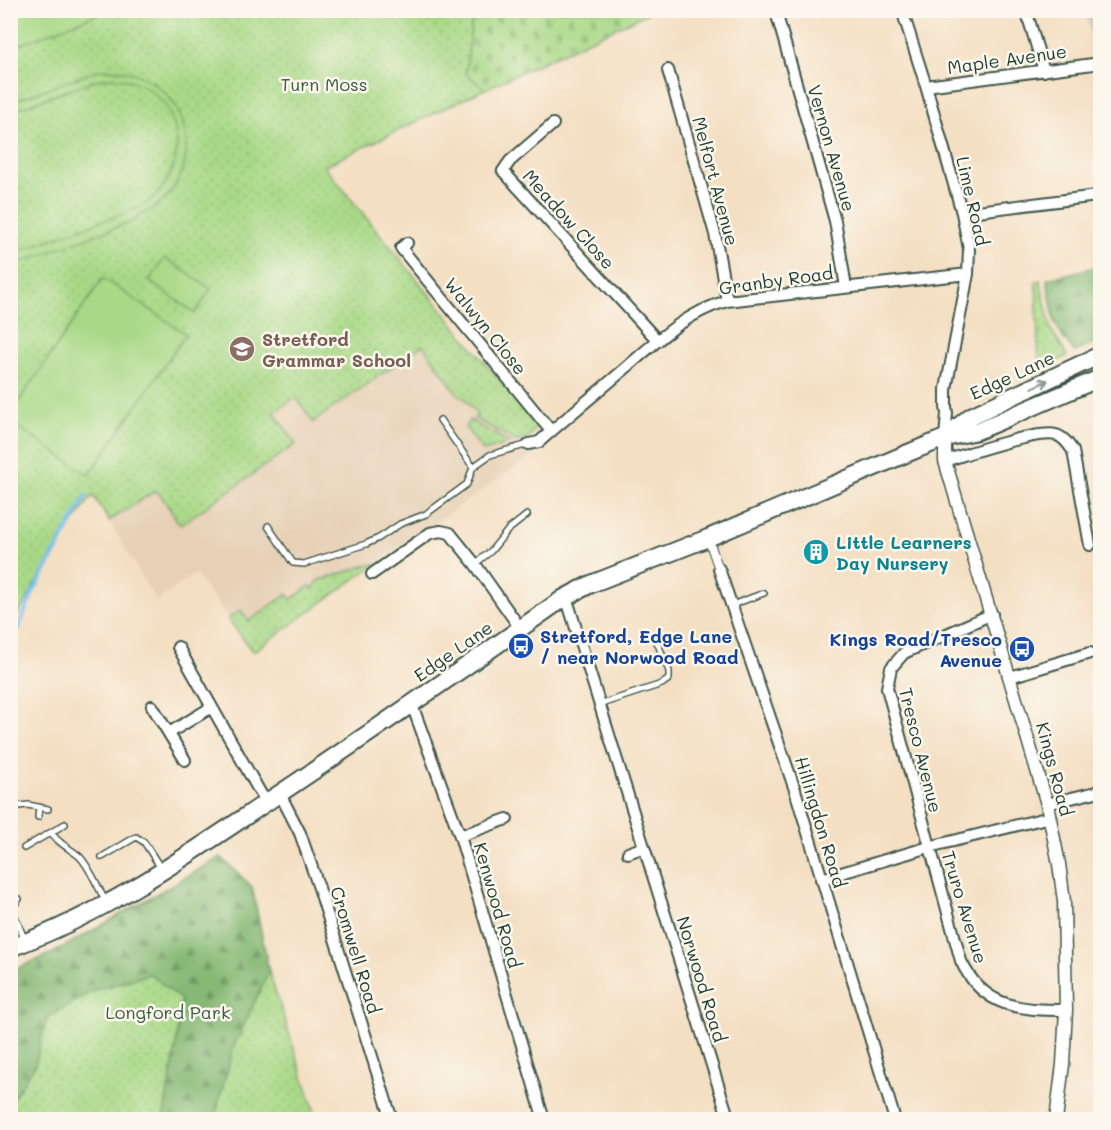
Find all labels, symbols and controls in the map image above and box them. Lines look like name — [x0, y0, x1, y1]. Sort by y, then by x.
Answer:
street label: Maple Avenue — [946, 39, 1068, 79]
park label: Turn Moss — [280, 72, 368, 96]
street label: Vernon Avenue — [802, 82, 862, 214]
street label: Melfort Avenue — [687, 114, 745, 248]
street label: Lime Road — [951, 154, 995, 248]
street label: Meadow Close — [518, 164, 620, 274]
street label: Granby Road — [717, 260, 835, 300]
street label: Walwyn Close — [439, 272, 533, 380]
place label: Stretford Grammar School — [262, 327, 411, 372]
school or university icon: Stretford Grammar School — [227, 334, 257, 364]
street label: Edge Lane — [966, 345, 1058, 405]
one-way arrow — [1030, 377, 1048, 389]
place label: Little Learners Day Nursery — [836, 530, 972, 575]
building icon: Little Learners Day Nursery — [801, 537, 831, 567]
street label: Edge Lane — [409, 615, 497, 687]
place label: Stretford, Edge Lane / near Norwood Road — [540, 624, 738, 669]
place label: Kings Road/Tresco Avenue — [830, 627, 1002, 672]
bus stop icon: Stretford, Edge Lane / near Norwood Road — [506, 631, 536, 661]
bus stop icon: Kings Road/Tresco Avenue — [1007, 634, 1037, 664]
street label: Tresco Avenue — [894, 685, 948, 815]
street label: Kings Road — [1031, 719, 1079, 819]
street label: Hillingdon Road — [790, 753, 852, 891]
street label: Kenwood Road — [469, 840, 527, 970]
street label: Truro Avenue — [936, 848, 994, 966]
street label: Cromwell Road — [325, 884, 387, 1016]
street label: Norwood Road — [671, 913, 733, 1045]
park label: Longford Park — [105, 1000, 231, 1024]

